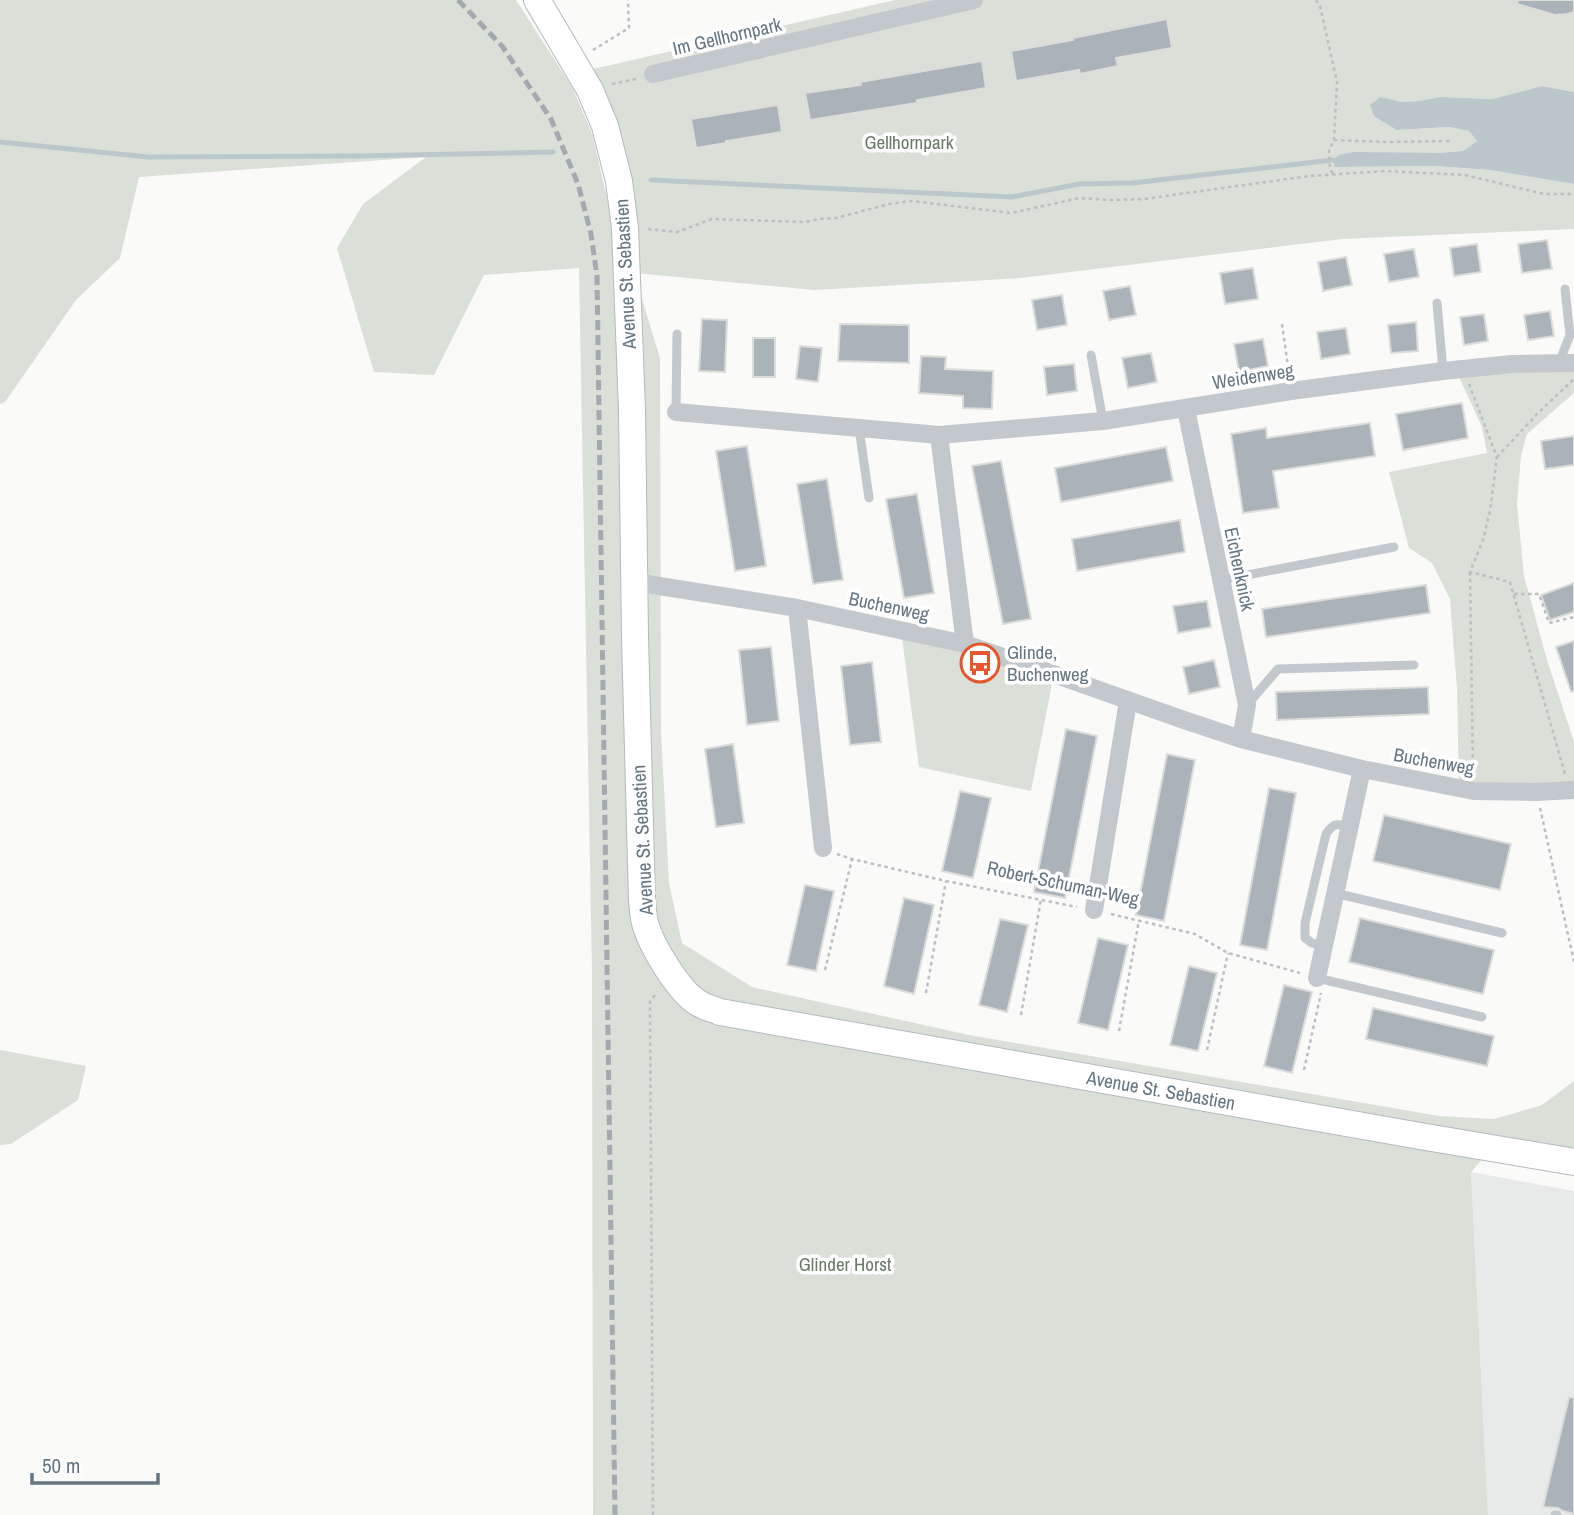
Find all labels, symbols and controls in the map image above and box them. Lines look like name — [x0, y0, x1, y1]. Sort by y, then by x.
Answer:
street label: Im Gellhornpark — [670, 11, 784, 61]
park label: Gellhornpark — [864, 129, 954, 155]
street label: Avenue St. Sebastien — [608, 198, 642, 351]
street label: Weidenweg — [1210, 357, 1296, 395]
street label: Eichenknick — [1218, 525, 1262, 613]
street label: Buchenweg — [846, 585, 932, 627]
place label: Glinde, Buchenweg — [1007, 639, 1089, 687]
bus stop icon: Glinde, Buchenweg — [959, 642, 1001, 684]
street label: Buchenweg — [1392, 741, 1477, 781]
street label: Avenue St. Sebastien — [625, 764, 659, 917]
street label: Robert-Schuman-Weg — [985, 854, 1142, 912]
street label: Avenue St. Sebastien — [1084, 1064, 1237, 1116]
park label: Glinder Horst — [799, 1251, 892, 1277]
scale bar — [32, 1442, 158, 1486]
text: 50 m — [42, 1451, 80, 1480]

